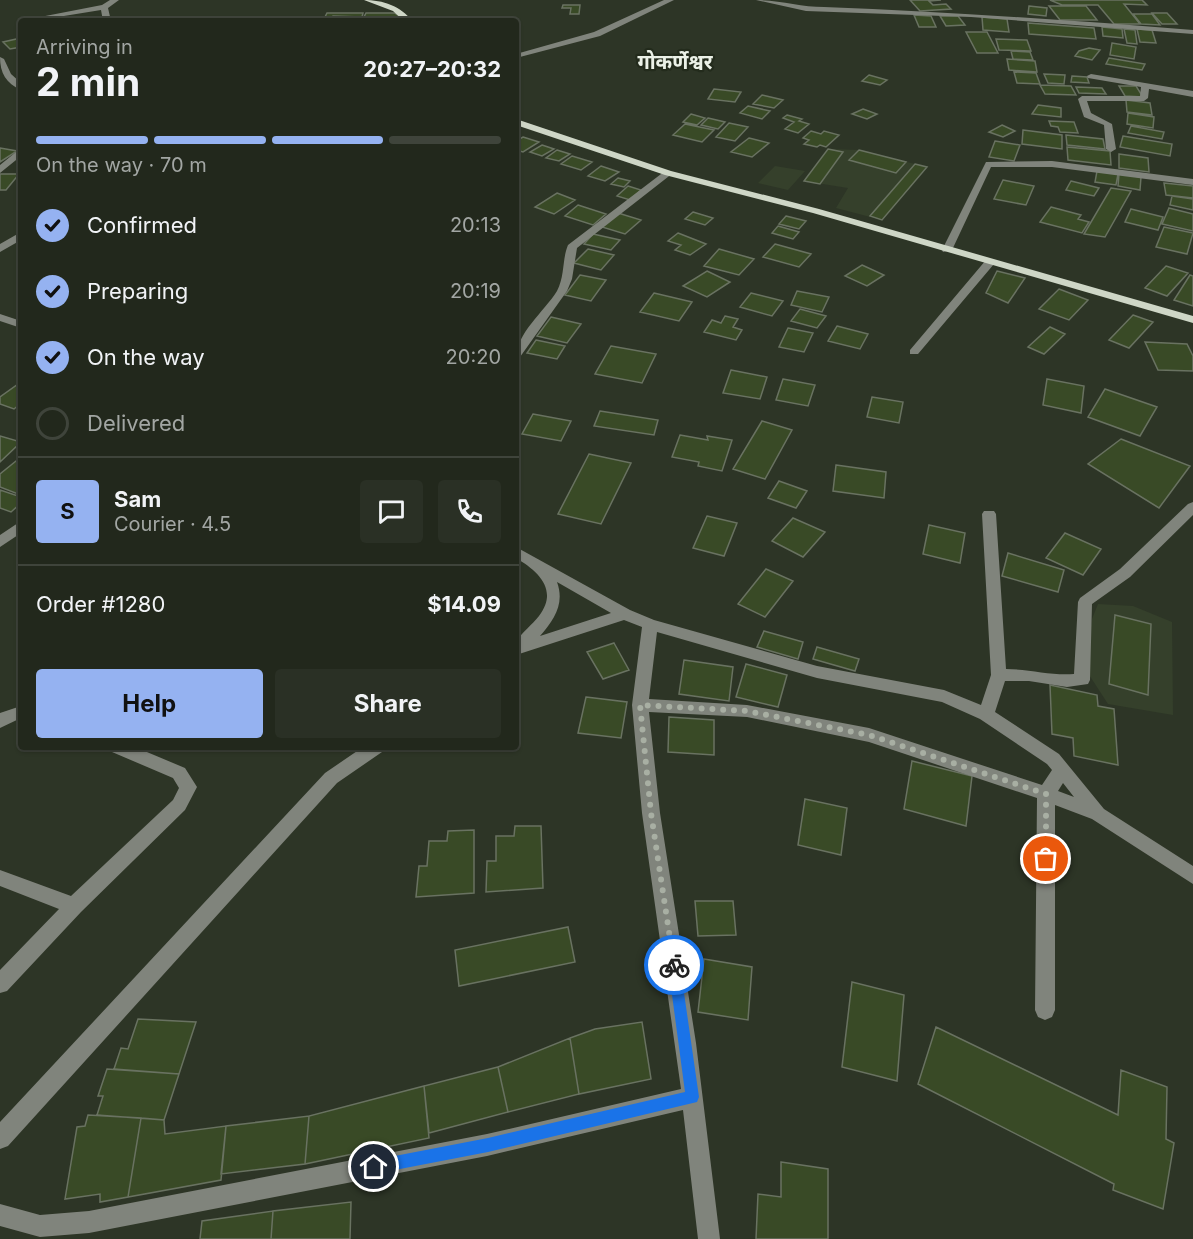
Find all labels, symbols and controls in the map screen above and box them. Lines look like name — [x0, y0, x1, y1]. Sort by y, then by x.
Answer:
text: Arriving in — [36, 35, 133, 59]
district label: गोकर्णेश्वर — [637, 50, 714, 74]
text: 20:27–20:32 — [363, 56, 501, 82]
text: 2 min — [36, 58, 140, 105]
text: On the way · 70 m — [36, 153, 207, 177]
icon: check — [36, 209, 69, 242]
text: Confirmed — [87, 212, 197, 238]
text: 20:13 — [450, 213, 501, 237]
icon: check — [36, 275, 69, 308]
text: Preparing — [87, 278, 188, 304]
text: 20:19 — [450, 279, 501, 303]
icon: check — [36, 341, 69, 374]
text: On the way — [87, 344, 205, 370]
text: 20:20 — [446, 345, 501, 369]
text: Delivered — [87, 410, 185, 436]
button: chat — [360, 480, 423, 543]
button: phone — [438, 480, 501, 543]
text: Sam — [114, 486, 161, 512]
text: S — [60, 498, 75, 524]
text: Courier · 4.5 — [114, 512, 231, 536]
text: Order #1280 — [36, 591, 165, 617]
text: $14.09 — [427, 591, 501, 617]
button: Help — [36, 669, 263, 738]
button: Share — [275, 669, 501, 738]
pin — [1020, 833, 1071, 884]
icon: bag — [1029, 842, 1062, 875]
courier — [644, 935, 704, 995]
icon: bike — [658, 949, 691, 982]
pin — [348, 1141, 399, 1192]
icon: home — [357, 1150, 390, 1183]

